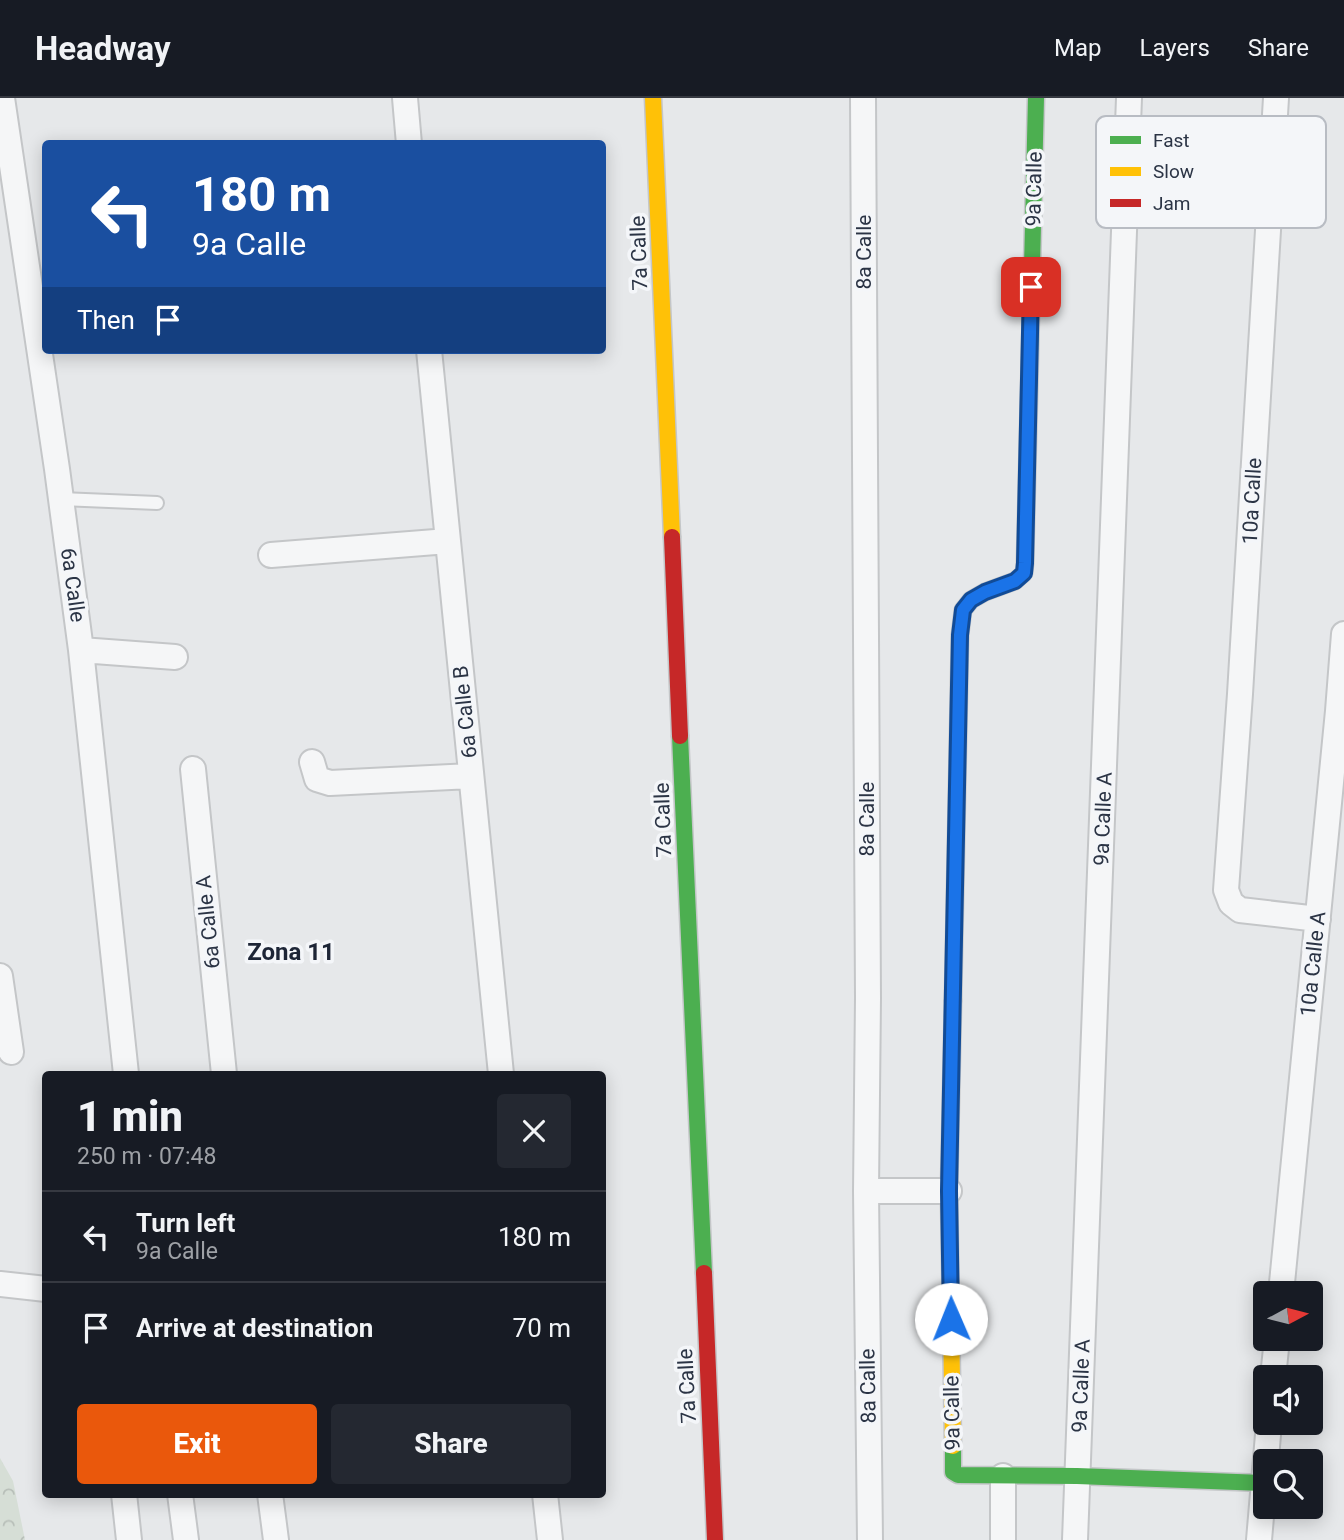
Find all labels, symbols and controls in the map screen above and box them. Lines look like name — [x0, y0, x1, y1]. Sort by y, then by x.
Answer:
text: Headway — [35, 29, 171, 68]
text: Map — [1054, 34, 1102, 62]
text: Layers — [1140, 34, 1210, 62]
text: Share — [1248, 34, 1309, 62]
legend — [1096, 116, 1326, 228]
text: Fast — [1153, 129, 1190, 152]
street label: 9a Calle — [1021, 151, 1047, 227]
text: Slow — [1153, 160, 1194, 183]
text: 180 m — [192, 166, 331, 223]
icon: left — [77, 168, 168, 259]
text: Jam — [1153, 192, 1190, 215]
street label: 7a Calle — [626, 215, 652, 291]
street label: 8a Calle — [852, 215, 876, 289]
text: 9a Calle — [192, 225, 306, 263]
pin — [1001, 257, 1061, 317]
icon: arrive — [1012, 268, 1050, 306]
icon: arrive — [149, 301, 187, 339]
text: Then — [77, 305, 135, 335]
street label: 10a Calle — [1238, 457, 1266, 545]
street label: 6a Calle — [56, 546, 90, 624]
street label: 6a Calle B — [448, 664, 482, 760]
street label: 9a Calle A — [1089, 771, 1117, 866]
street label: 7a Calle — [650, 782, 676, 858]
street label: 8a Calle — [855, 782, 879, 856]
street label: 6a Calle A — [191, 874, 225, 970]
street label: 10a Calle A — [1296, 910, 1330, 1018]
district label: Zona 11 — [247, 938, 335, 966]
text: 1 min — [77, 1092, 183, 1141]
button: close — [497, 1094, 571, 1168]
text: 250 m · 07:48 — [77, 1143, 216, 1170]
text: Turn left — [136, 1208, 235, 1238]
icon: left — [77, 1218, 115, 1256]
text: 180 m — [498, 1222, 571, 1252]
text: 9a Calle — [136, 1238, 218, 1265]
north arrow — [1253, 1281, 1323, 1351]
map controls — [1253, 1281, 1323, 1519]
position arrow — [914, 1282, 988, 1356]
icon: arrive — [77, 1309, 115, 1347]
text: Arrive at destination — [136, 1313, 373, 1343]
text: 70 m — [513, 1313, 571, 1343]
street label: 9a Calle A — [1067, 1338, 1095, 1433]
street label: 7a Calle — [673, 1348, 701, 1424]
street label: 8a Calle — [855, 1348, 881, 1424]
button: sound — [1253, 1365, 1323, 1435]
street label: 9a Calle — [939, 1375, 965, 1451]
button: Exit — [77, 1404, 317, 1484]
button: Share — [331, 1404, 571, 1484]
button: search — [1253, 1449, 1323, 1519]

